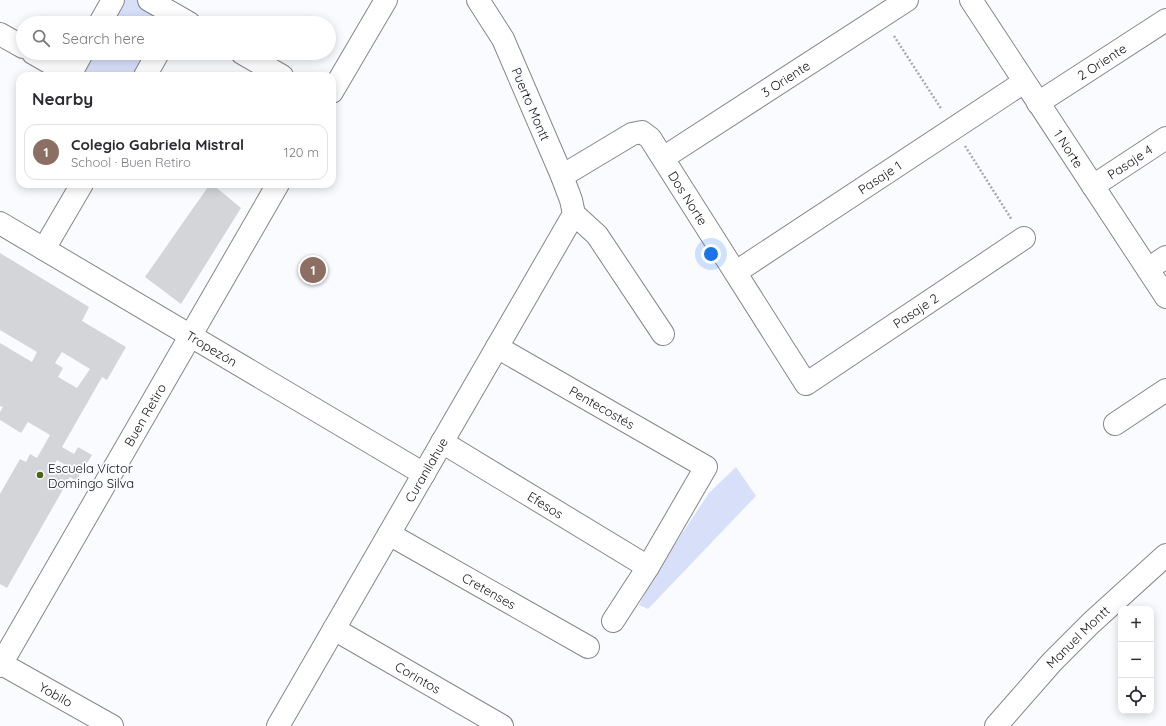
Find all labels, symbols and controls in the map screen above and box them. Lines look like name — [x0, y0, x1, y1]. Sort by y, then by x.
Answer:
search box — [16, 16, 336, 60]
icon: search — [30, 27, 52, 49]
text: Search here — [62, 29, 145, 48]
street label: 2 Oriente — [1074, 40, 1129, 83]
street label: 3 Oriente — [758, 57, 813, 100]
street label: Puerto Montt — [508, 65, 554, 143]
text: Nearby — [32, 88, 93, 109]
street label: 1 Norte — [1050, 127, 1087, 171]
text: Colegio Gabriela Mistral — [71, 135, 244, 154]
street label: Pasaje 4 — [1104, 141, 1156, 183]
text: 1 — [43, 144, 49, 160]
text: 120 m — [284, 144, 319, 160]
text: School · Buen Retiro — [71, 154, 191, 170]
street label: Pasaje 1 — [855, 157, 904, 197]
street label: Dos Norte — [665, 168, 711, 228]
your location — [701, 244, 721, 264]
pin: 1 — [300, 255, 326, 285]
street label: Pasaje 2 — [890, 290, 941, 332]
street label: Tropezón — [183, 327, 240, 370]
street label: Buen Retiro — [120, 380, 169, 449]
street label: Pentecostés — [566, 382, 637, 432]
street label: Curanilahue — [401, 435, 451, 505]
place label: Escuela Víctor Domingo Silva — [48, 460, 134, 491]
marker: Escuela Víctor Domingo Silva — [35, 470, 45, 480]
street label: Efesos — [525, 488, 566, 522]
street label: Cretenses — [459, 569, 519, 612]
street label: Manuel Montt — [1043, 602, 1113, 671]
map controls — [1118, 606, 1154, 714]
button: + — [1118, 606, 1154, 642]
button: − — [1118, 642, 1154, 678]
street label: Corintos — [392, 658, 444, 697]
button: locate — [1118, 678, 1154, 714]
street label: Yobilo — [36, 679, 76, 710]

